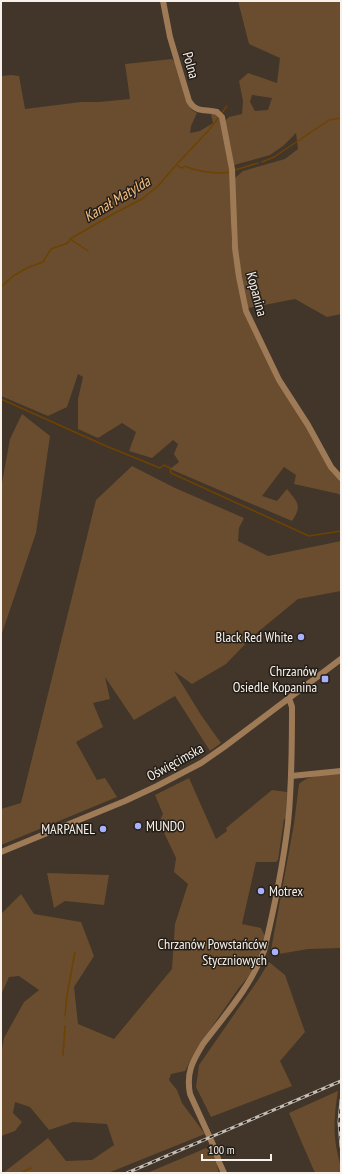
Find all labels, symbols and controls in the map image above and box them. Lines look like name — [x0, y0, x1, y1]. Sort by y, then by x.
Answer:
street label: Polna — [179, 50, 203, 80]
water label: Kanał Matylda — [80, 171, 154, 226]
street label: Kopanina — [242, 270, 272, 318]
place label: Black Red White — [216, 628, 293, 646]
marker: Black Red White — [296, 632, 306, 642]
place label: Chrzanów Osiedle Kopanina — [233, 662, 318, 696]
marker: Chrzanów Osiedle Kopanina — [320, 674, 330, 684]
street label: Oświęcimska — [143, 739, 207, 785]
place label: MUNDO — [146, 817, 185, 835]
place label: MARPANEL — [41, 820, 95, 838]
marker: MUNDO — [133, 821, 143, 831]
marker: MARPANEL — [98, 824, 108, 834]
place label: Motrex — [269, 882, 303, 900]
marker: Motrex — [256, 886, 266, 896]
place label: Chrzanów Powstańców Styczniowych — [158, 935, 268, 969]
marker: Chrzanów Powstańców Styczniowych — [270, 947, 280, 957]
scale bar — [202, 1136, 271, 1162]
text: 100 m — [208, 1142, 235, 1157]

